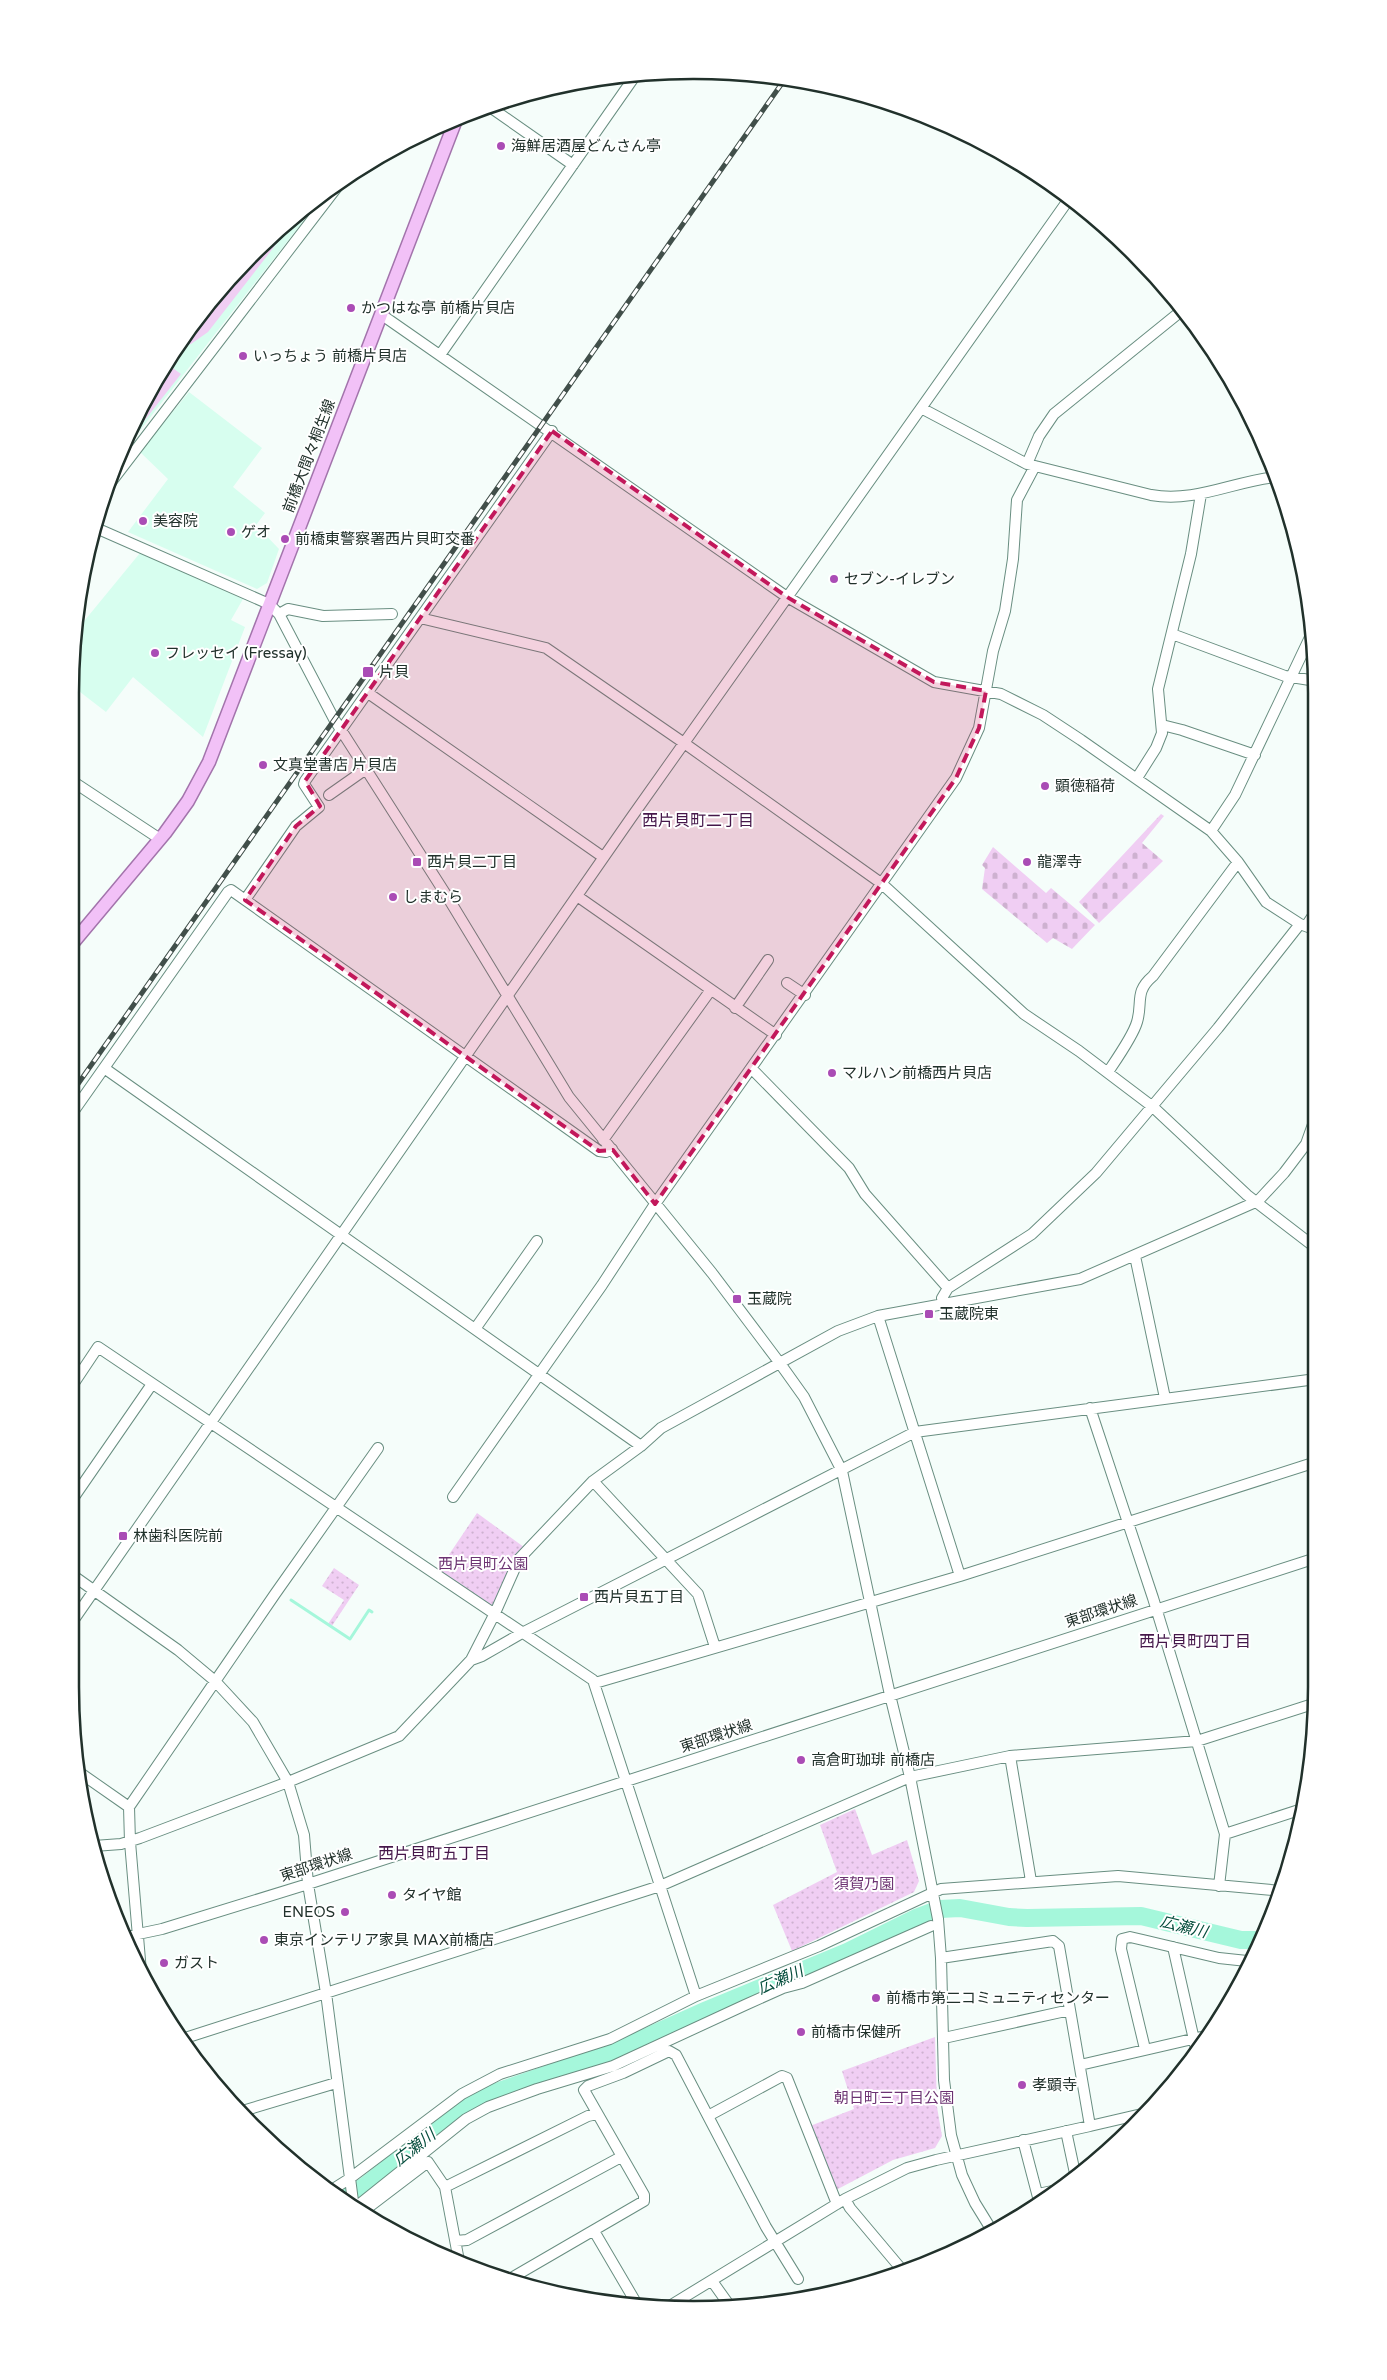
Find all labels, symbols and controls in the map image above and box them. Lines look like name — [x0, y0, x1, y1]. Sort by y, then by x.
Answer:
place label: 海鮮居酒屋どんさん亭 — [511, 137, 661, 155]
marker: 海鮮居酒屋どんさん亭 — [495, 140, 507, 152]
place label: かつはな亭 前橋片貝店 — [361, 299, 515, 317]
marker: かつはな亭 前橋片貝店 — [345, 302, 357, 314]
place label: いっちょう 前橋片貝店 — [253, 347, 407, 365]
marker: いっちょう 前橋片貝店 — [237, 350, 249, 362]
street label: 前橋大間々桐生線 — [279, 397, 339, 515]
place label: 美容院 — [153, 512, 198, 530]
marker: 美容院 — [137, 515, 149, 527]
place label: ゲオ — [241, 523, 271, 541]
marker: ゲオ — [225, 526, 237, 538]
place label: 前橋東警察署西片貝町交番 — [295, 530, 475, 548]
marker: 前橋東警察署西片貝町交番 — [279, 533, 291, 545]
place label: セブン-イレブン — [844, 570, 955, 588]
marker: セブン-イレブン — [828, 573, 840, 585]
place label: フレッセイ (Fressay) — [165, 644, 307, 662]
marker: フレッセイ (Fressay) — [149, 647, 161, 659]
place label: 片貝 — [379, 663, 409, 681]
marker: 片貝 — [361, 665, 375, 679]
place label: 文真堂書店 片貝店 — [273, 756, 397, 774]
marker: 文真堂書店 片貝店 — [257, 759, 269, 771]
place label: 顕徳稲荷 — [1055, 777, 1115, 795]
marker: 顕徳稲荷 — [1039, 780, 1051, 792]
district label: 西片貝町二丁目 — [642, 811, 754, 831]
place label: 西片貝二丁目 — [427, 853, 517, 871]
place label: 龍澤寺 — [1037, 853, 1082, 871]
marker: 西片貝二丁目 — [411, 856, 423, 868]
marker: 龍澤寺 — [1021, 856, 1033, 868]
place label: しまむら — [403, 888, 463, 906]
marker: しまむら — [387, 891, 399, 903]
place label: マルハン前橋西片貝店 — [842, 1064, 992, 1082]
marker: マルハン前橋西片貝店 — [826, 1067, 838, 1079]
place label: 玉蔵院 — [747, 1290, 792, 1308]
marker: 玉蔵院 — [731, 1293, 743, 1305]
place label: 玉蔵院東 — [939, 1305, 999, 1323]
marker: 玉蔵院東 — [923, 1308, 935, 1320]
place label: 林歯科医院前 — [133, 1527, 223, 1545]
marker: 林歯科医院前 — [117, 1530, 129, 1542]
park label: 西片貝町公園 — [438, 1555, 528, 1573]
place label: 西片貝五丁目 — [594, 1588, 684, 1606]
marker: 西片貝五丁目 — [578, 1591, 590, 1603]
street label: 東部環状線 — [1063, 1591, 1139, 1631]
district label: 西片貝町四丁目 — [1139, 1632, 1251, 1652]
street label: 東部環状線 — [678, 1716, 754, 1756]
place label: 高倉町珈琲 前橋店 — [811, 1751, 935, 1769]
marker: 高倉町珈琲 前橋店 — [795, 1754, 807, 1766]
district label: 西片貝町五丁目 — [378, 1844, 490, 1864]
street label: 東部環状線 — [278, 1845, 354, 1885]
park label: 須賀乃園 — [834, 1875, 894, 1893]
place label: タイヤ館 — [402, 1886, 462, 1904]
marker: タイヤ館 — [386, 1889, 398, 1901]
place label: ENEOS — [282, 1903, 335, 1921]
marker: ENEOS — [339, 1906, 351, 1918]
water label: 広瀬川 — [1158, 1911, 1211, 1943]
place label: 東京インテリア家具 MAX前橋店 — [274, 1931, 494, 1949]
marker: 東京インテリア家具 MAX前橋店 — [258, 1934, 270, 1946]
place label: ガスト — [174, 1954, 219, 1972]
marker: ガスト — [158, 1957, 170, 1969]
water label: 広瀬川 — [754, 1960, 808, 1999]
place label: 前橋市第二コミュニティセンター — [886, 1989, 1110, 2007]
marker: 前橋市第二コミュニティセンター — [870, 1992, 882, 2004]
place label: 前橋市保健所 — [811, 2023, 901, 2041]
marker: 前橋市保健所 — [795, 2026, 807, 2038]
place label: 孝顕寺 — [1032, 2076, 1077, 2094]
marker: 孝顕寺 — [1016, 2079, 1028, 2091]
park label: 朝日町三丁目公園 — [834, 2089, 954, 2107]
water label: 広瀬川 — [390, 2124, 441, 2170]

